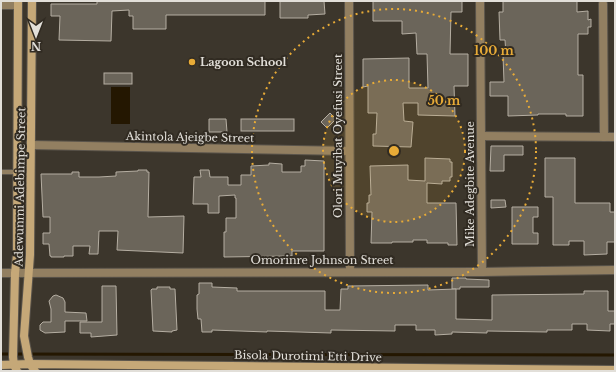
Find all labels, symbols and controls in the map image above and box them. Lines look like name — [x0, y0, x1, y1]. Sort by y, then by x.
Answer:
north arrow — [16, 16, 56, 56]
text: N — [30, 39, 41, 53]
text: 100 m — [474, 43, 515, 58]
street label: Olori Muyibat Oyefusi Street — [331, 53, 345, 218]
place label: Lagoon School — [200, 55, 287, 69]
marker: Lagoon School — [187, 57, 197, 67]
text: 50 m — [428, 93, 461, 108]
street label: Adewunmi Adebimpe Street — [12, 106, 28, 268]
street label: Mike Adegbite Avenue — [463, 121, 477, 247]
street label: Akintola Ajeigbe Street — [125, 129, 255, 145]
centre of rings — [387, 144, 401, 158]
street label: Omorinre Johnson Street — [251, 253, 394, 267]
street label: Bisola Durotimi Etti Drive — [234, 348, 382, 364]

